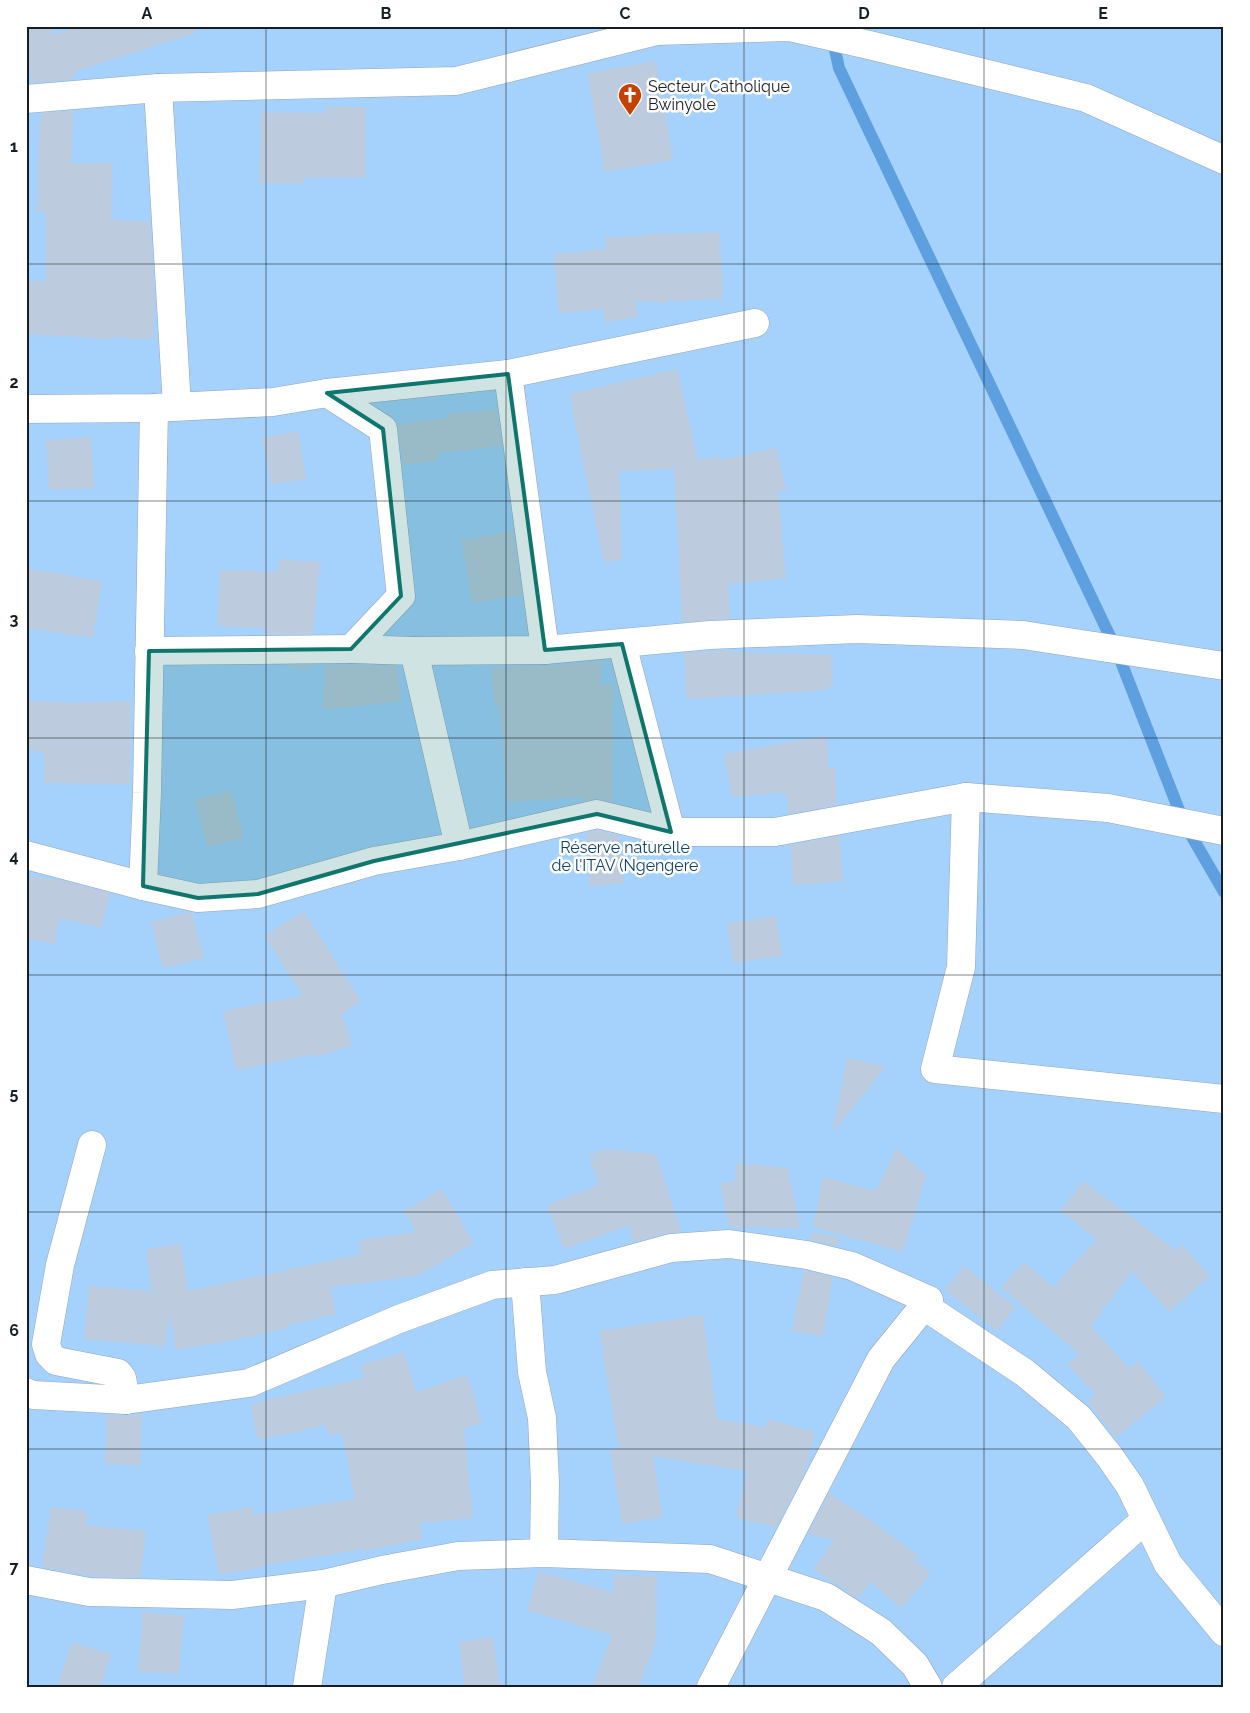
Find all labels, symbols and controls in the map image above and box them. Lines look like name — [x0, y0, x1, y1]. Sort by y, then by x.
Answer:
text: A — [142, 4, 153, 23]
text: B — [381, 4, 392, 23]
text: C — [620, 4, 631, 23]
text: D — [858, 4, 870, 23]
text: E — [1098, 4, 1108, 23]
place label: Secteur Catholique Bwinyole — [648, 77, 790, 114]
church icon: Secteur Catholique Bwinyole — [617, 82, 643, 116]
text: 1 — [10, 137, 18, 156]
text: 2 — [9, 373, 19, 392]
text: 3 — [10, 610, 19, 629]
park label: Réserve naturelle de l'ITAV (Ngengere — [552, 838, 698, 875]
text: 4 — [9, 847, 19, 866]
text: 5 — [10, 1084, 19, 1103]
text: 6 — [9, 1321, 19, 1340]
text: 7 — [10, 1558, 19, 1577]

